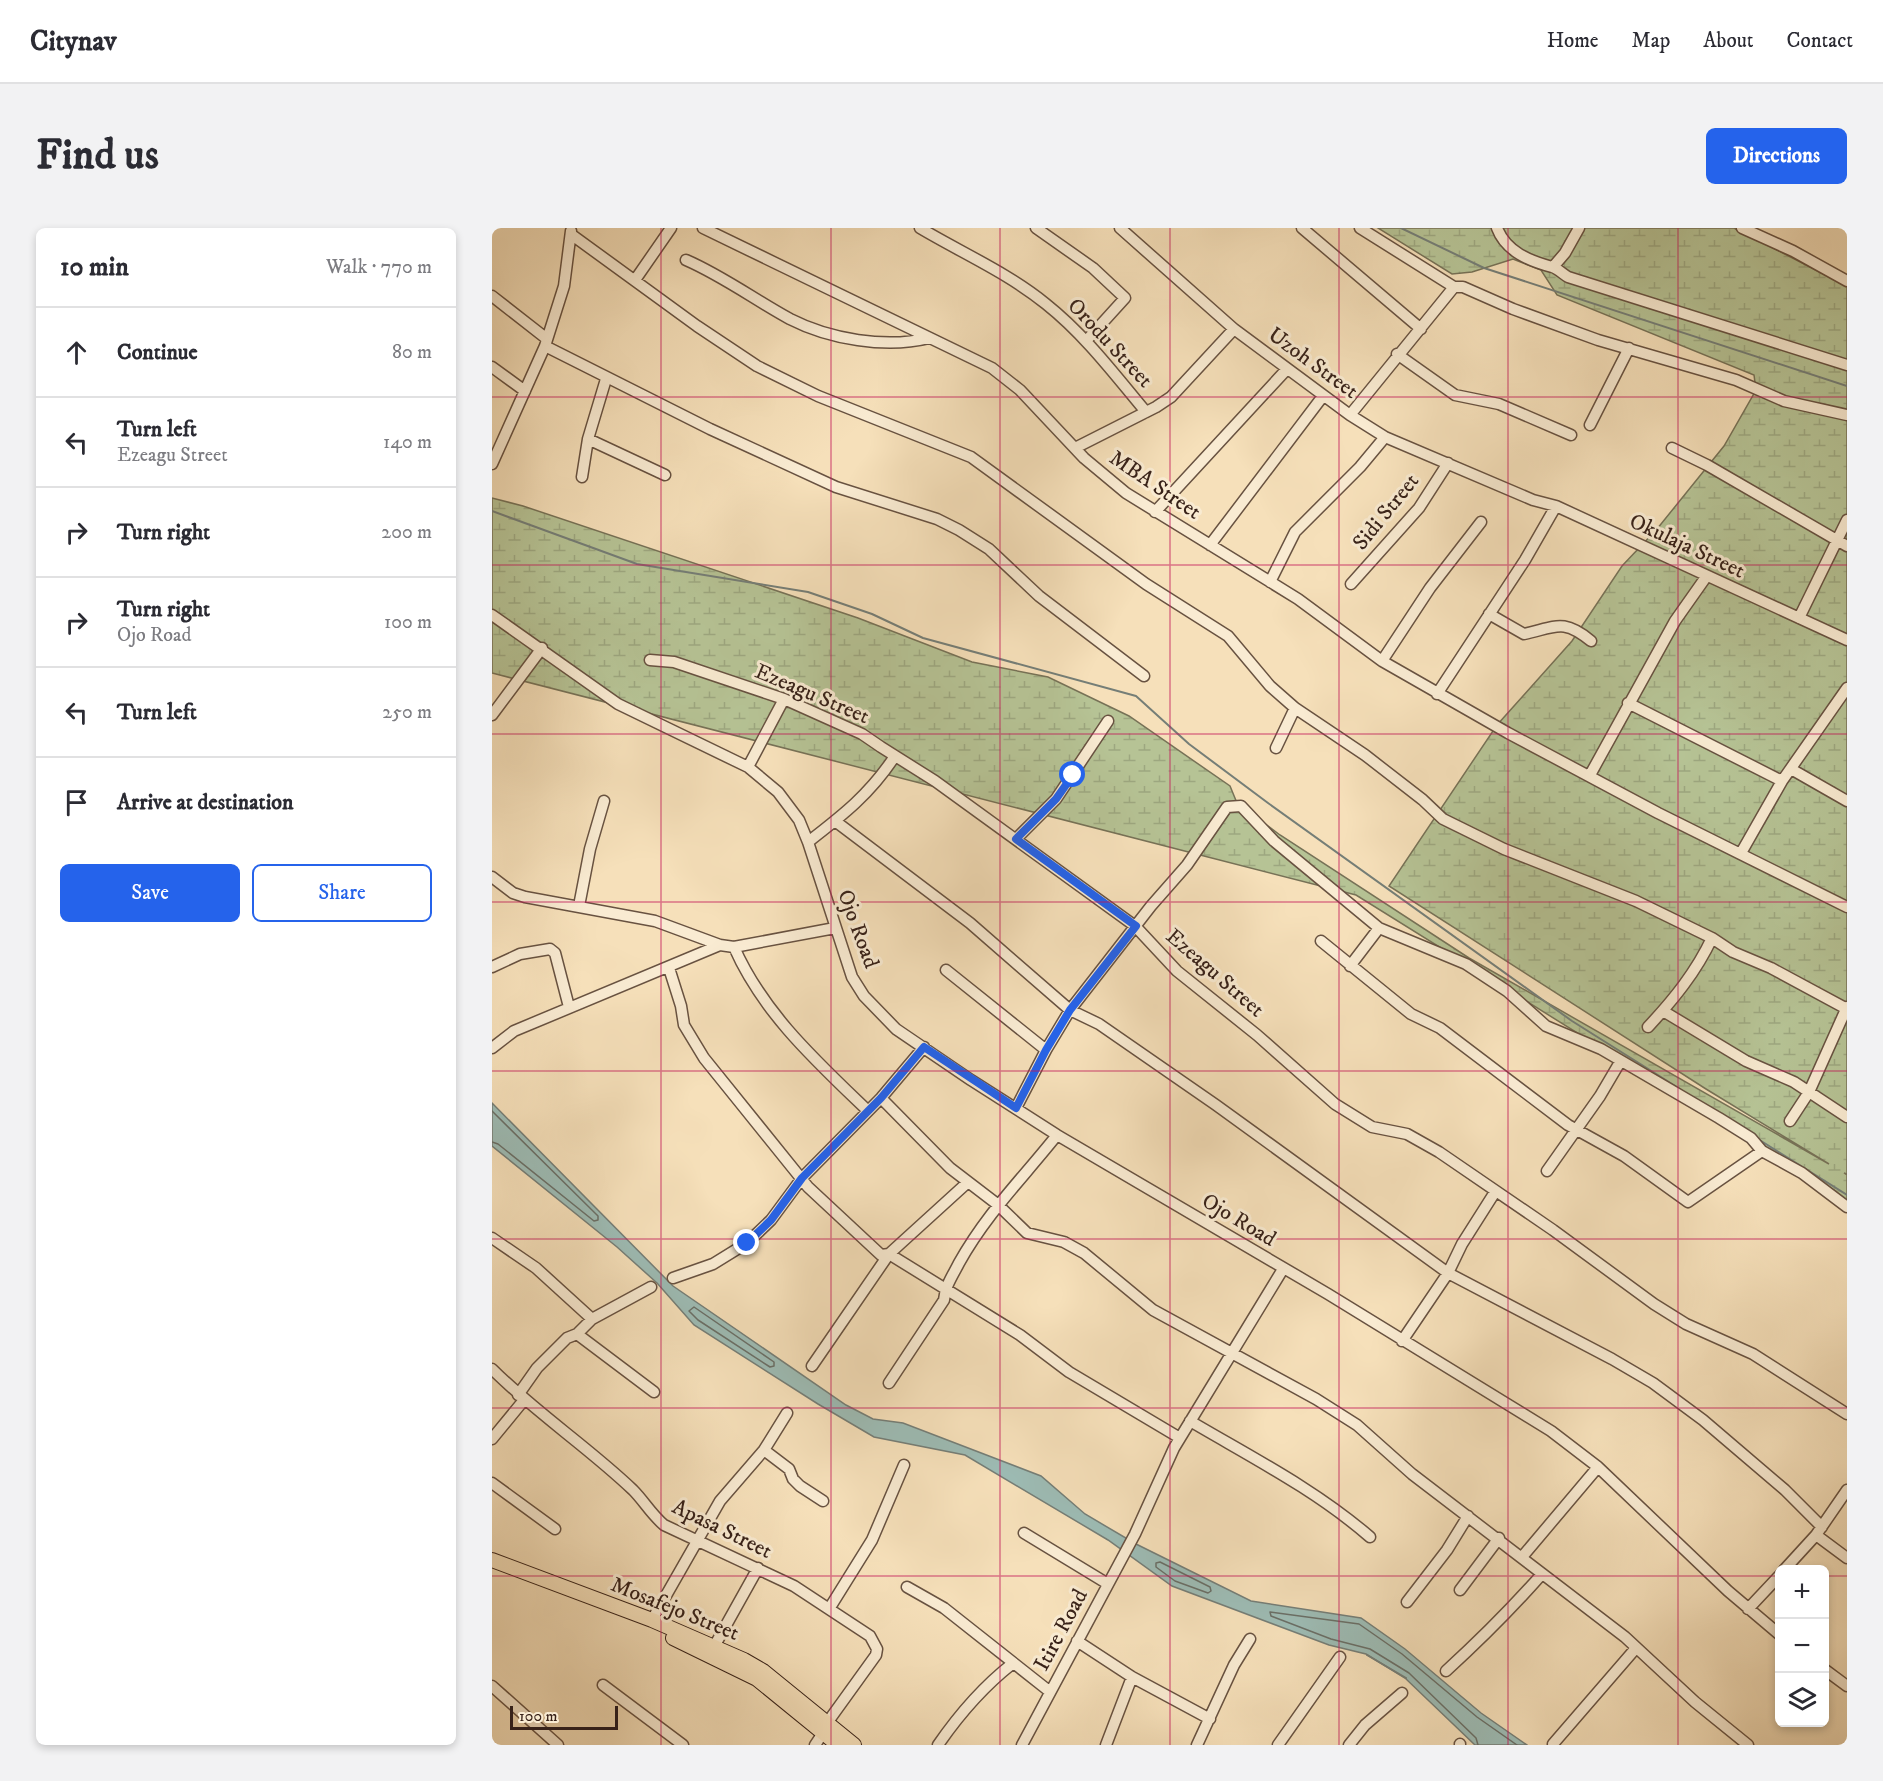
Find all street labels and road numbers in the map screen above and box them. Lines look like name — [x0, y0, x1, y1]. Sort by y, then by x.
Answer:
street label: Orodu Street — [1062, 293, 1158, 393]
street label: Uzoh Street — [1263, 321, 1363, 405]
street label: MBA Street — [1104, 445, 1206, 525]
street label: Sidi Street — [1347, 468, 1425, 556]
street label: Okulaja Street — [1625, 508, 1749, 584]
street label: Ezeagu Street — [751, 658, 873, 730]
street label: Ojo Road — [831, 886, 885, 972]
street label: Ezeagu Street — [1160, 923, 1270, 1023]
street label: Ojo Road — [1197, 1187, 1281, 1253]
street label: Apasa Street — [668, 1493, 776, 1565]
street label: Mosafejo Street — [607, 1571, 743, 1647]
street label: Itire Road — [1028, 1584, 1094, 1676]

